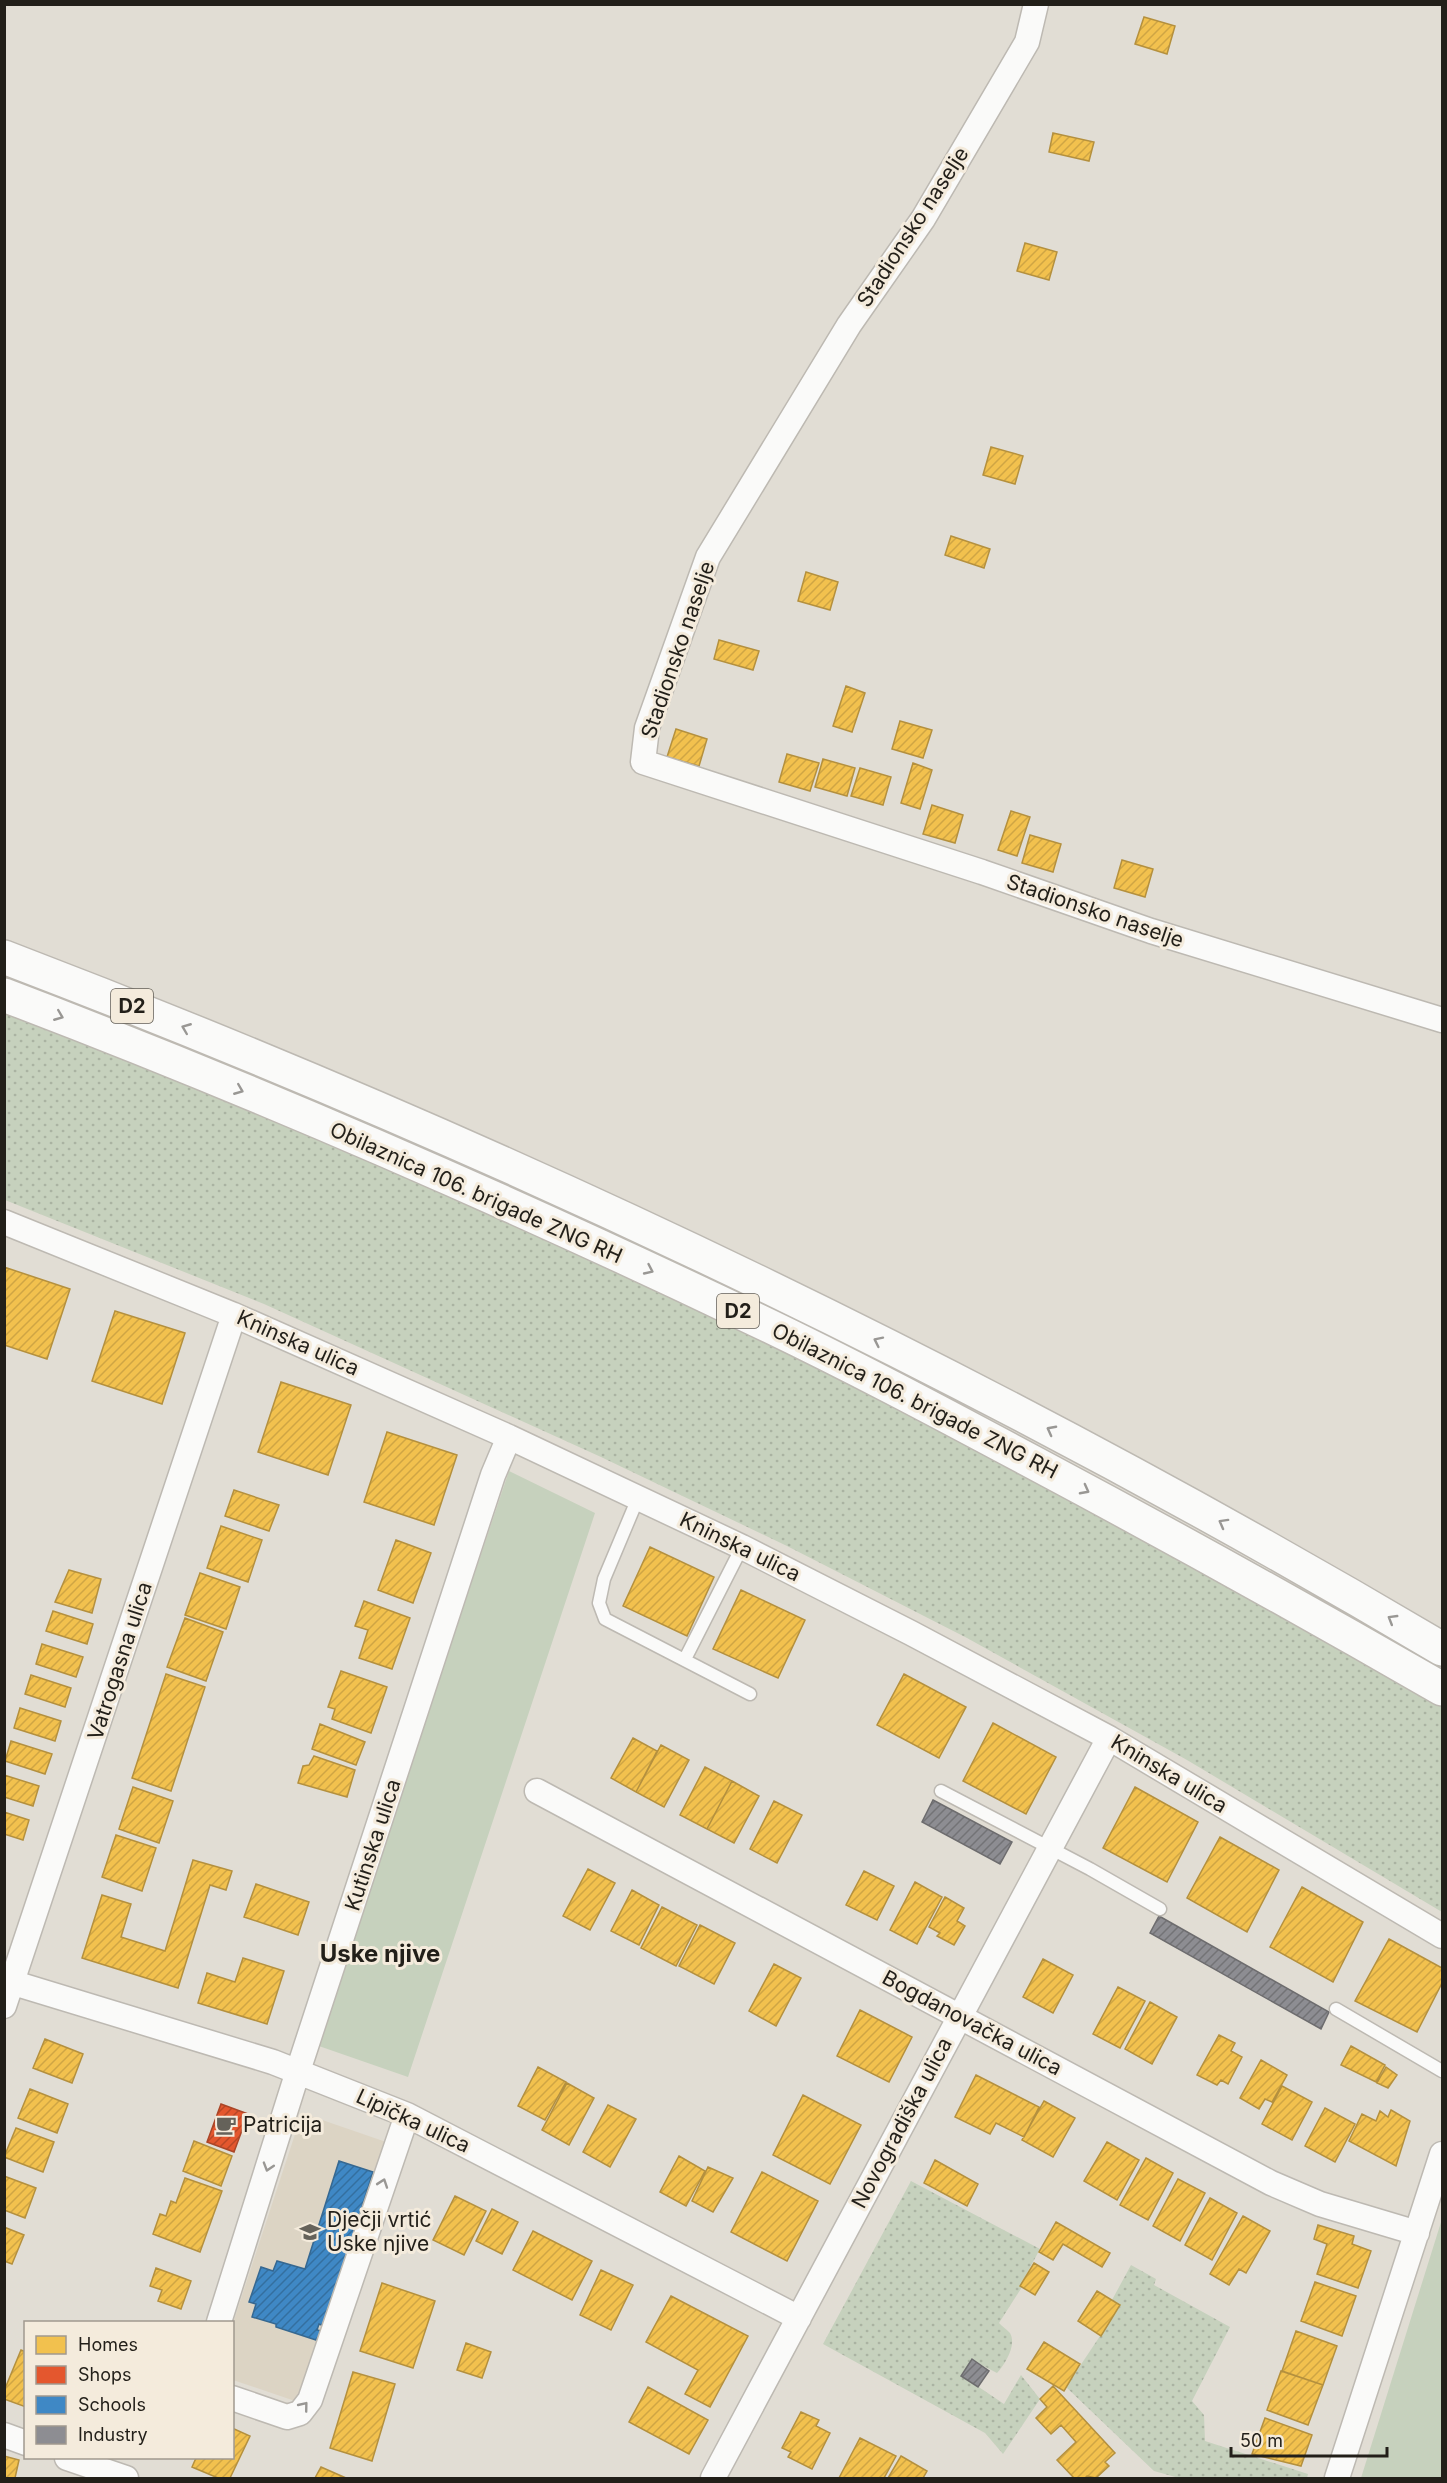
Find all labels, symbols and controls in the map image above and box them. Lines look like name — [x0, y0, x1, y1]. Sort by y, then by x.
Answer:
street label: Stadionsko naselje — [852, 142, 974, 311]
street label: Stadionsko naselje — [635, 558, 720, 742]
street label: Stadionsko naselje — [1003, 868, 1187, 953]
road number: D2 — [111, 989, 153, 1023]
one-way arrow — [53, 1009, 64, 1021]
one-way arrow — [181, 1023, 192, 1035]
one-way arrow — [233, 1083, 244, 1095]
street label: Obilaznica 106. brigade ZNG RH — [326, 1117, 626, 1269]
one-way arrow — [642, 1262, 653, 1274]
road number: D2 — [717, 1294, 759, 1328]
street label: Kninska ulica — [233, 1305, 363, 1381]
street label: Obilaznica 106. brigade ZNG RH — [768, 1317, 1062, 1484]
one-way arrow — [873, 1337, 884, 1348]
one-way arrow — [1047, 1426, 1057, 1437]
one-way arrow — [1079, 1483, 1089, 1494]
street label: Kninska ulica — [676, 1507, 805, 1586]
one-way arrow — [1218, 1519, 1229, 1530]
street label: Vatrogasna ulica — [82, 1579, 157, 1743]
one-way arrow — [1388, 1615, 1398, 1627]
street label: Kninska ulica — [1107, 1729, 1232, 1818]
street label: Kutinska ulica — [339, 1776, 406, 1914]
district label: Uske njive — [320, 1939, 440, 1968]
street label: Bogdanovačka ulica — [878, 1965, 1066, 2080]
street label: Novogradiška ulica — [846, 2033, 957, 2212]
street label: Lipička ulica — [352, 2083, 474, 2158]
place label: Patricija — [243, 2112, 322, 2137]
cafe icon: Patricija — [214, 2113, 238, 2137]
one-way arrow — [263, 2161, 275, 2172]
one-way arrow — [376, 2178, 388, 2189]
place label: Dječji vrtić Uske njive — [327, 2207, 432, 2256]
school or university icon: Dječji vrtić Uske njive — [298, 2220, 322, 2244]
legend — [24, 2321, 234, 2459]
text: Homes — [78, 2334, 138, 2355]
text: Shops — [78, 2364, 132, 2385]
text: Schools — [78, 2394, 146, 2415]
one-way arrow — [297, 2402, 308, 2413]
scale bar — [1231, 2420, 1387, 2458]
text: Industry — [78, 2424, 148, 2445]
text: 50 m — [1240, 2430, 1283, 2451]

